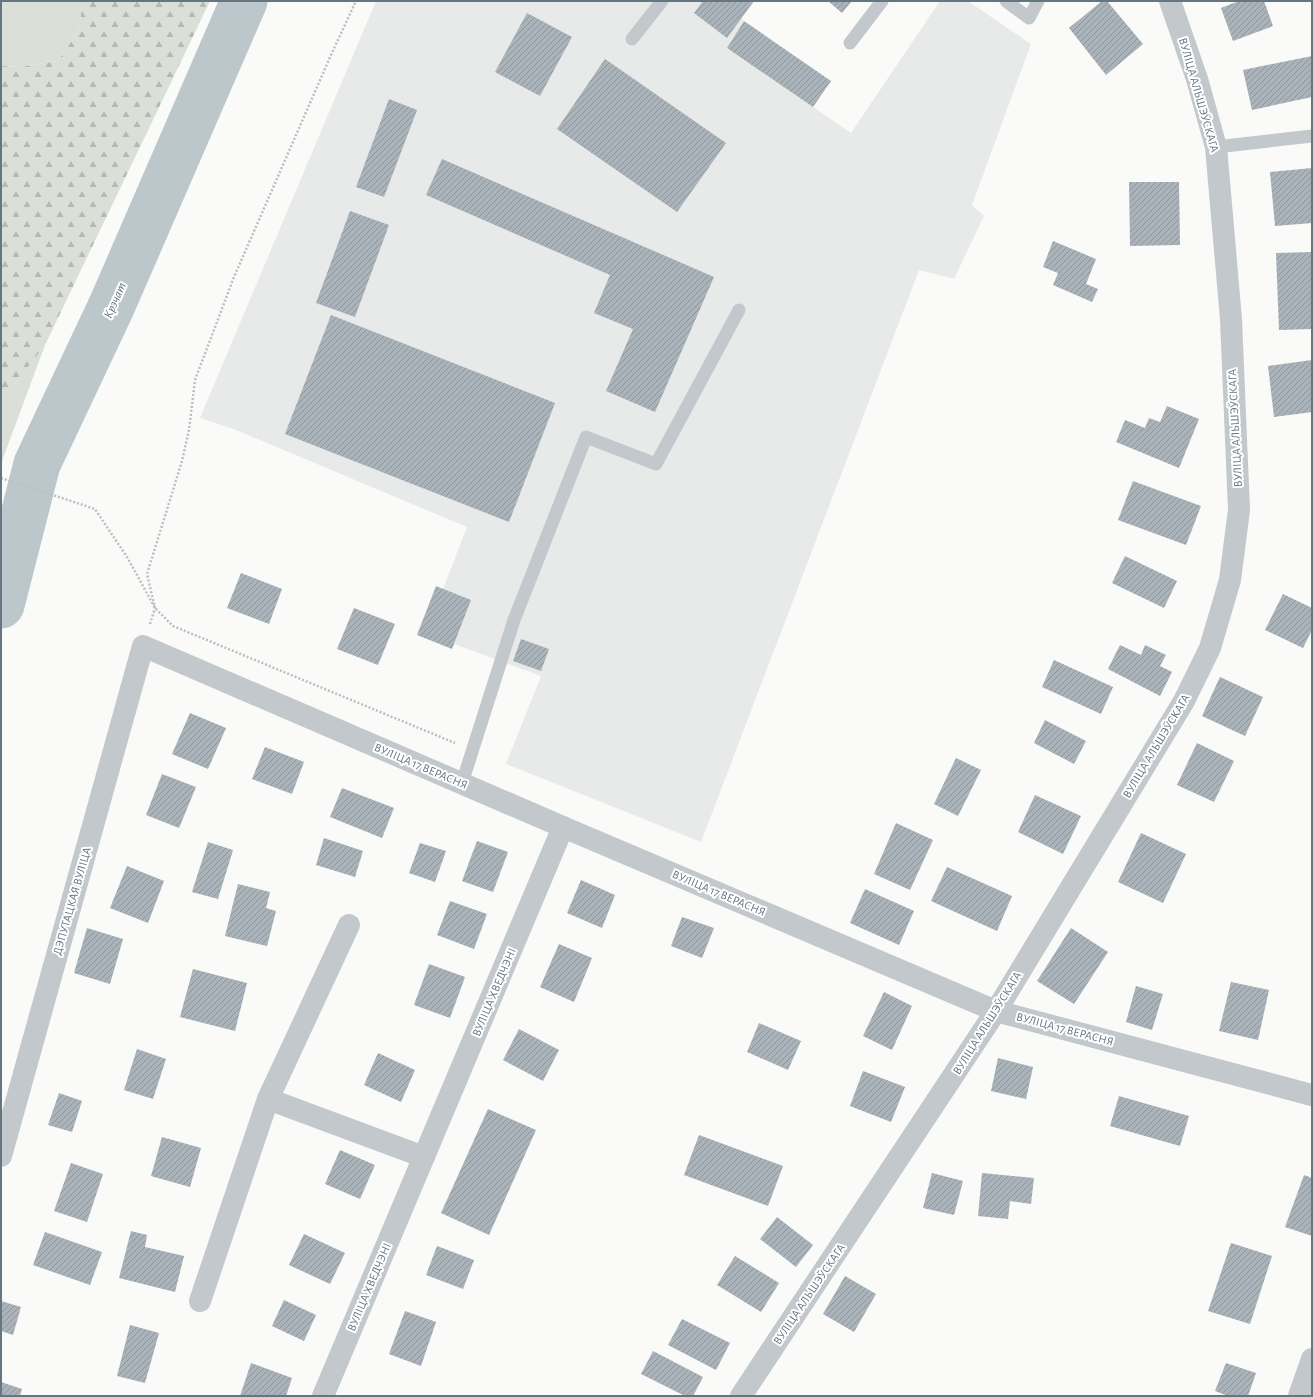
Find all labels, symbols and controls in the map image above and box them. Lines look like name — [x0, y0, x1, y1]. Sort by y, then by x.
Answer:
street label: ВУЛІЦА АЛЬШЭЎСКАГА — [1177, 36, 1221, 154]
water label: Крэчат — [102, 281, 129, 320]
street label: ВУЛІЦА АЛЬШЭЎСКАГА — [1226, 368, 1244, 488]
street label: ВУЛІЦА АЛЬШЭЎСКАГА — [1120, 692, 1192, 800]
street label: ВУЛІЦА 17 ВЕРАСНЯ — [373, 741, 469, 791]
street label: ДЭПУТАЦКАЯ ВУЛІЦА — [51, 846, 93, 956]
street label: ВУЛІЦА 17 ВЕРАСНЯ — [671, 868, 767, 918]
street label: ВУЛІЦА ХВЕДЧЭНІ — [470, 946, 518, 1038]
street label: ВУЛІЦА АЛЬШЭЎСКАГА — [950, 970, 1024, 1076]
street label: ВУЛІЦА 17 ВЕРАСНЯ — [1015, 1010, 1115, 1048]
street label: ВУЛІЦА ХВЕДЧЭНІ — [345, 1241, 393, 1333]
street label: ВУЛІЦА АЛЬШЭЎСКАГА — [771, 1241, 847, 1347]

